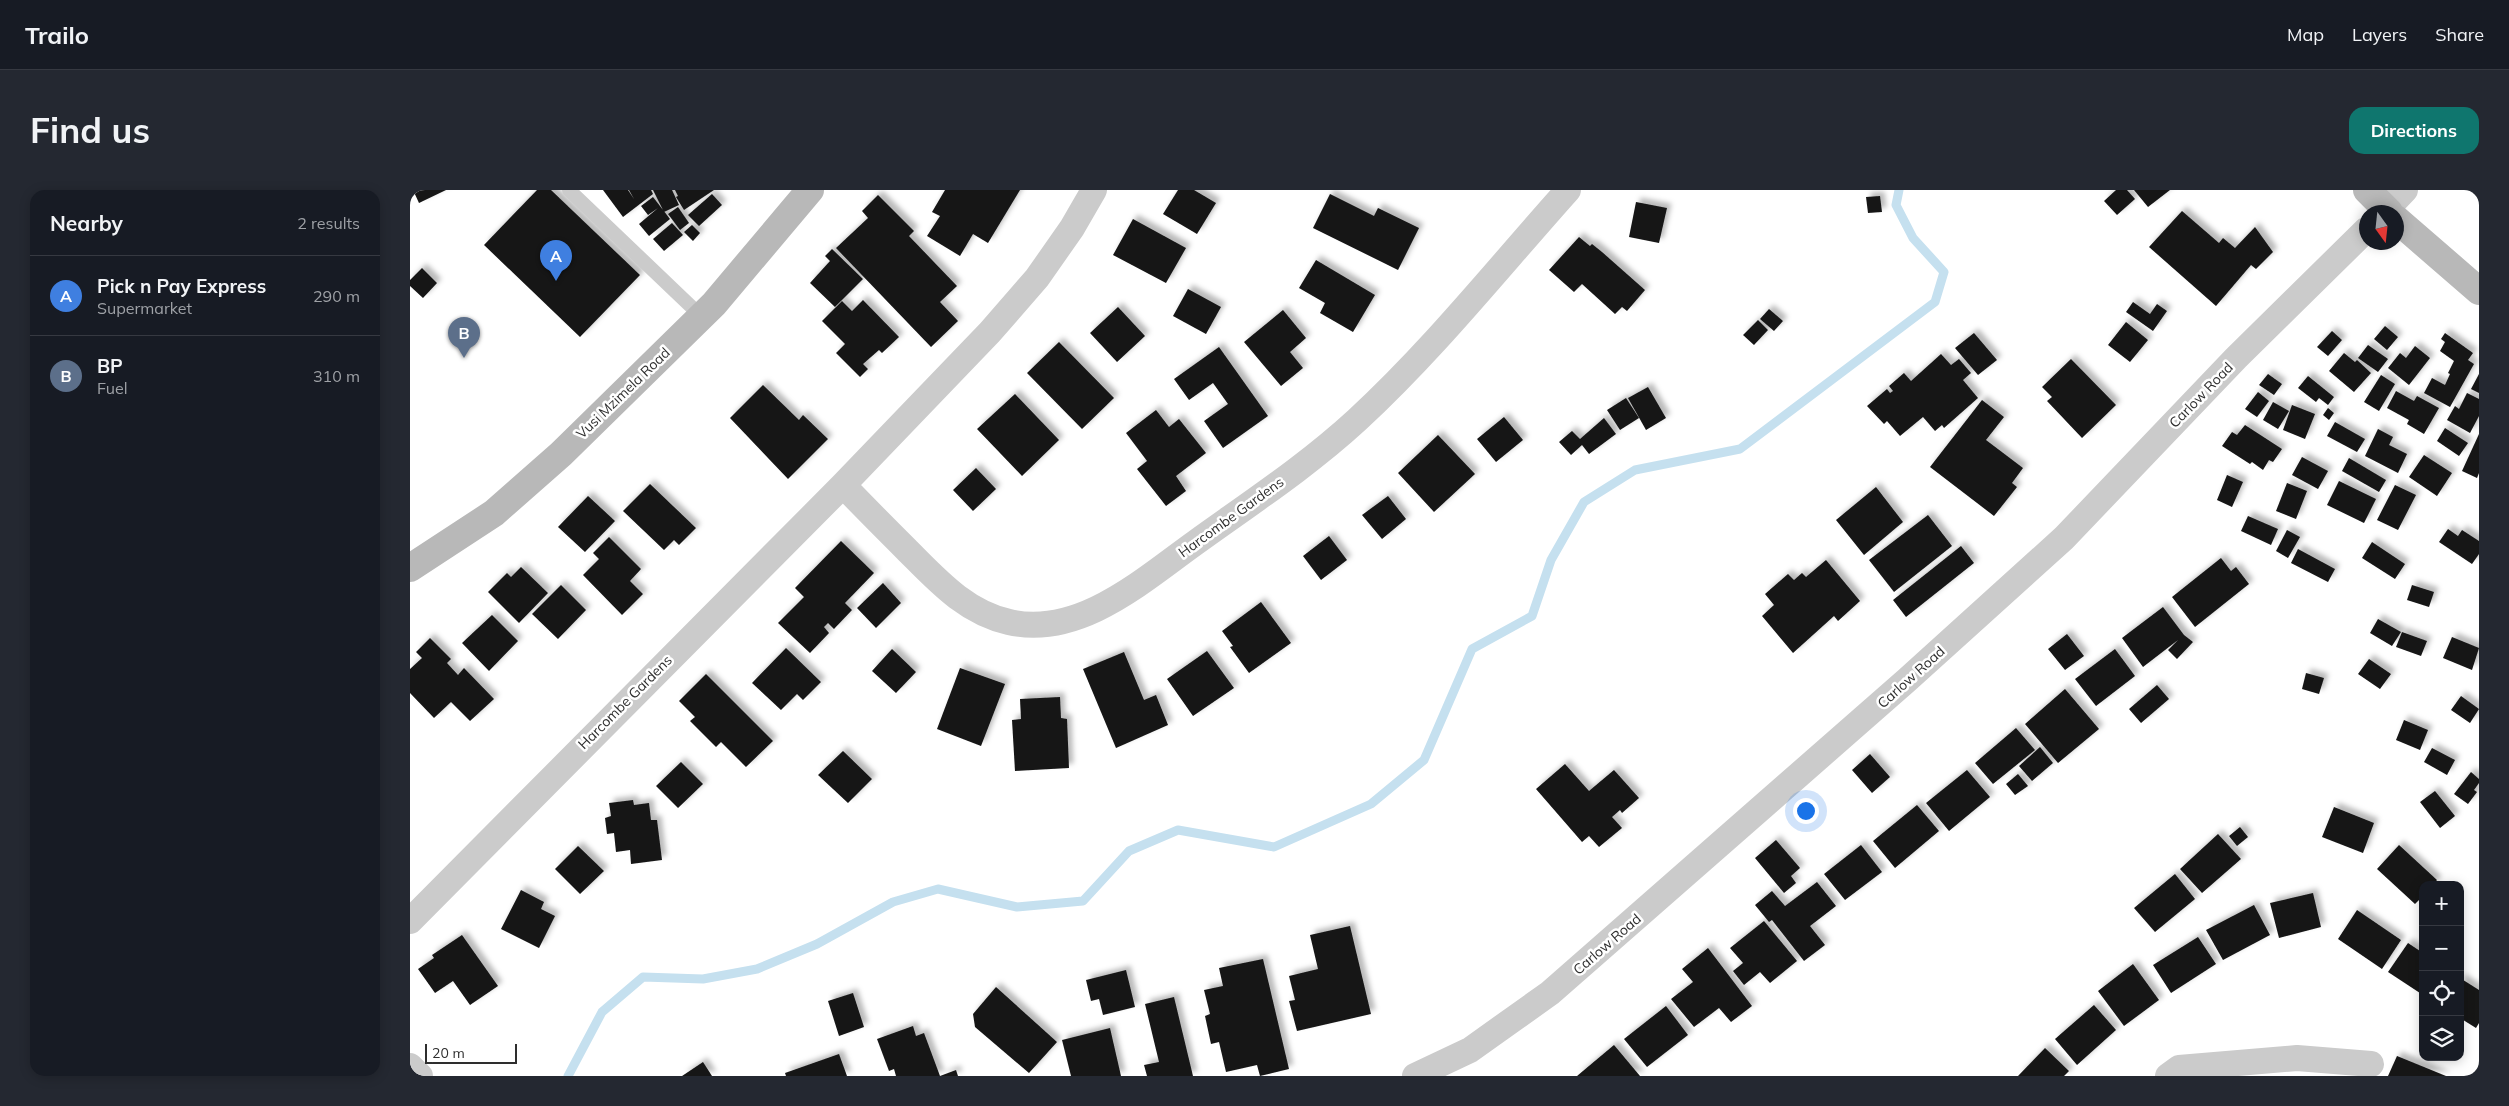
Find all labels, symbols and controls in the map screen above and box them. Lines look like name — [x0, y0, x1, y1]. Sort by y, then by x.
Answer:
text: Trailo — [25, 20, 89, 50]
text: Map — [2287, 23, 2324, 46]
text: Layers — [2352, 23, 2407, 46]
text: Share — [2435, 23, 2484, 46]
button: Directions — [2349, 107, 2479, 154]
text: Find us — [30, 108, 150, 152]
north arrow — [2359, 205, 2404, 250]
text: Nearby — [50, 210, 123, 236]
text: 2 results — [297, 213, 360, 233]
pin: A — [540, 240, 572, 281]
text: Pick n Pay Express — [97, 274, 266, 298]
text: A — [60, 286, 72, 306]
text: 290 m — [313, 286, 360, 306]
text: Supermarket — [97, 298, 192, 318]
pin: B — [448, 317, 480, 358]
street label: Vusi Mzimela Road — [572, 344, 674, 442]
text: BP — [97, 354, 123, 378]
street label: Carlow Road — [2165, 358, 2237, 432]
text: B — [60, 366, 72, 386]
text: 310 m — [313, 366, 360, 386]
text: Fuel — [97, 378, 128, 398]
street label: Harcombe Gardens — [1175, 473, 1287, 561]
street label: Carlow Road — [1874, 642, 1948, 712]
street label: Harcombe Gardens — [574, 651, 676, 753]
your location — [1793, 798, 1819, 824]
map controls — [2419, 881, 2464, 1061]
button: + — [2419, 881, 2464, 926]
street label: Carlow Road — [1569, 910, 1645, 978]
button: − — [2419, 926, 2464, 971]
button: locate — [2419, 971, 2464, 1016]
button: layers — [2419, 1016, 2464, 1061]
scale bar — [425, 1041, 518, 1064]
text: 20 m — [432, 1044, 465, 1062]

